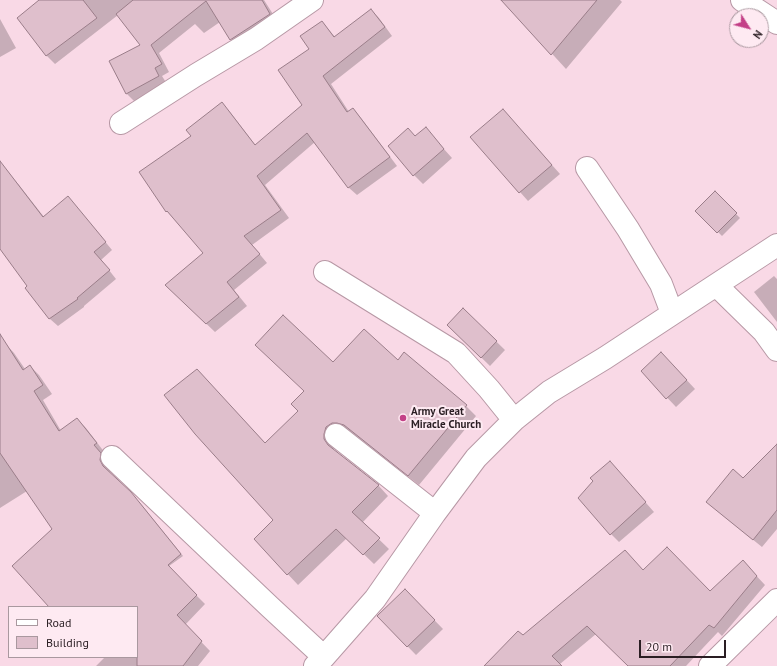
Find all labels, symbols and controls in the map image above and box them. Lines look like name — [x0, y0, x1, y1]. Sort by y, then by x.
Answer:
north arrow — [729, 8, 769, 48]
text: N — [750, 27, 766, 42]
place label: Army Great Miracle Church — [411, 405, 481, 431]
marker: Army Great Miracle Church — [398, 413, 408, 423]
legend — [8, 606, 138, 658]
text: Road — [46, 615, 71, 630]
scale bar — [641, 632, 728, 658]
text: Building — [46, 635, 89, 650]
text: 20 m — [646, 639, 672, 654]

